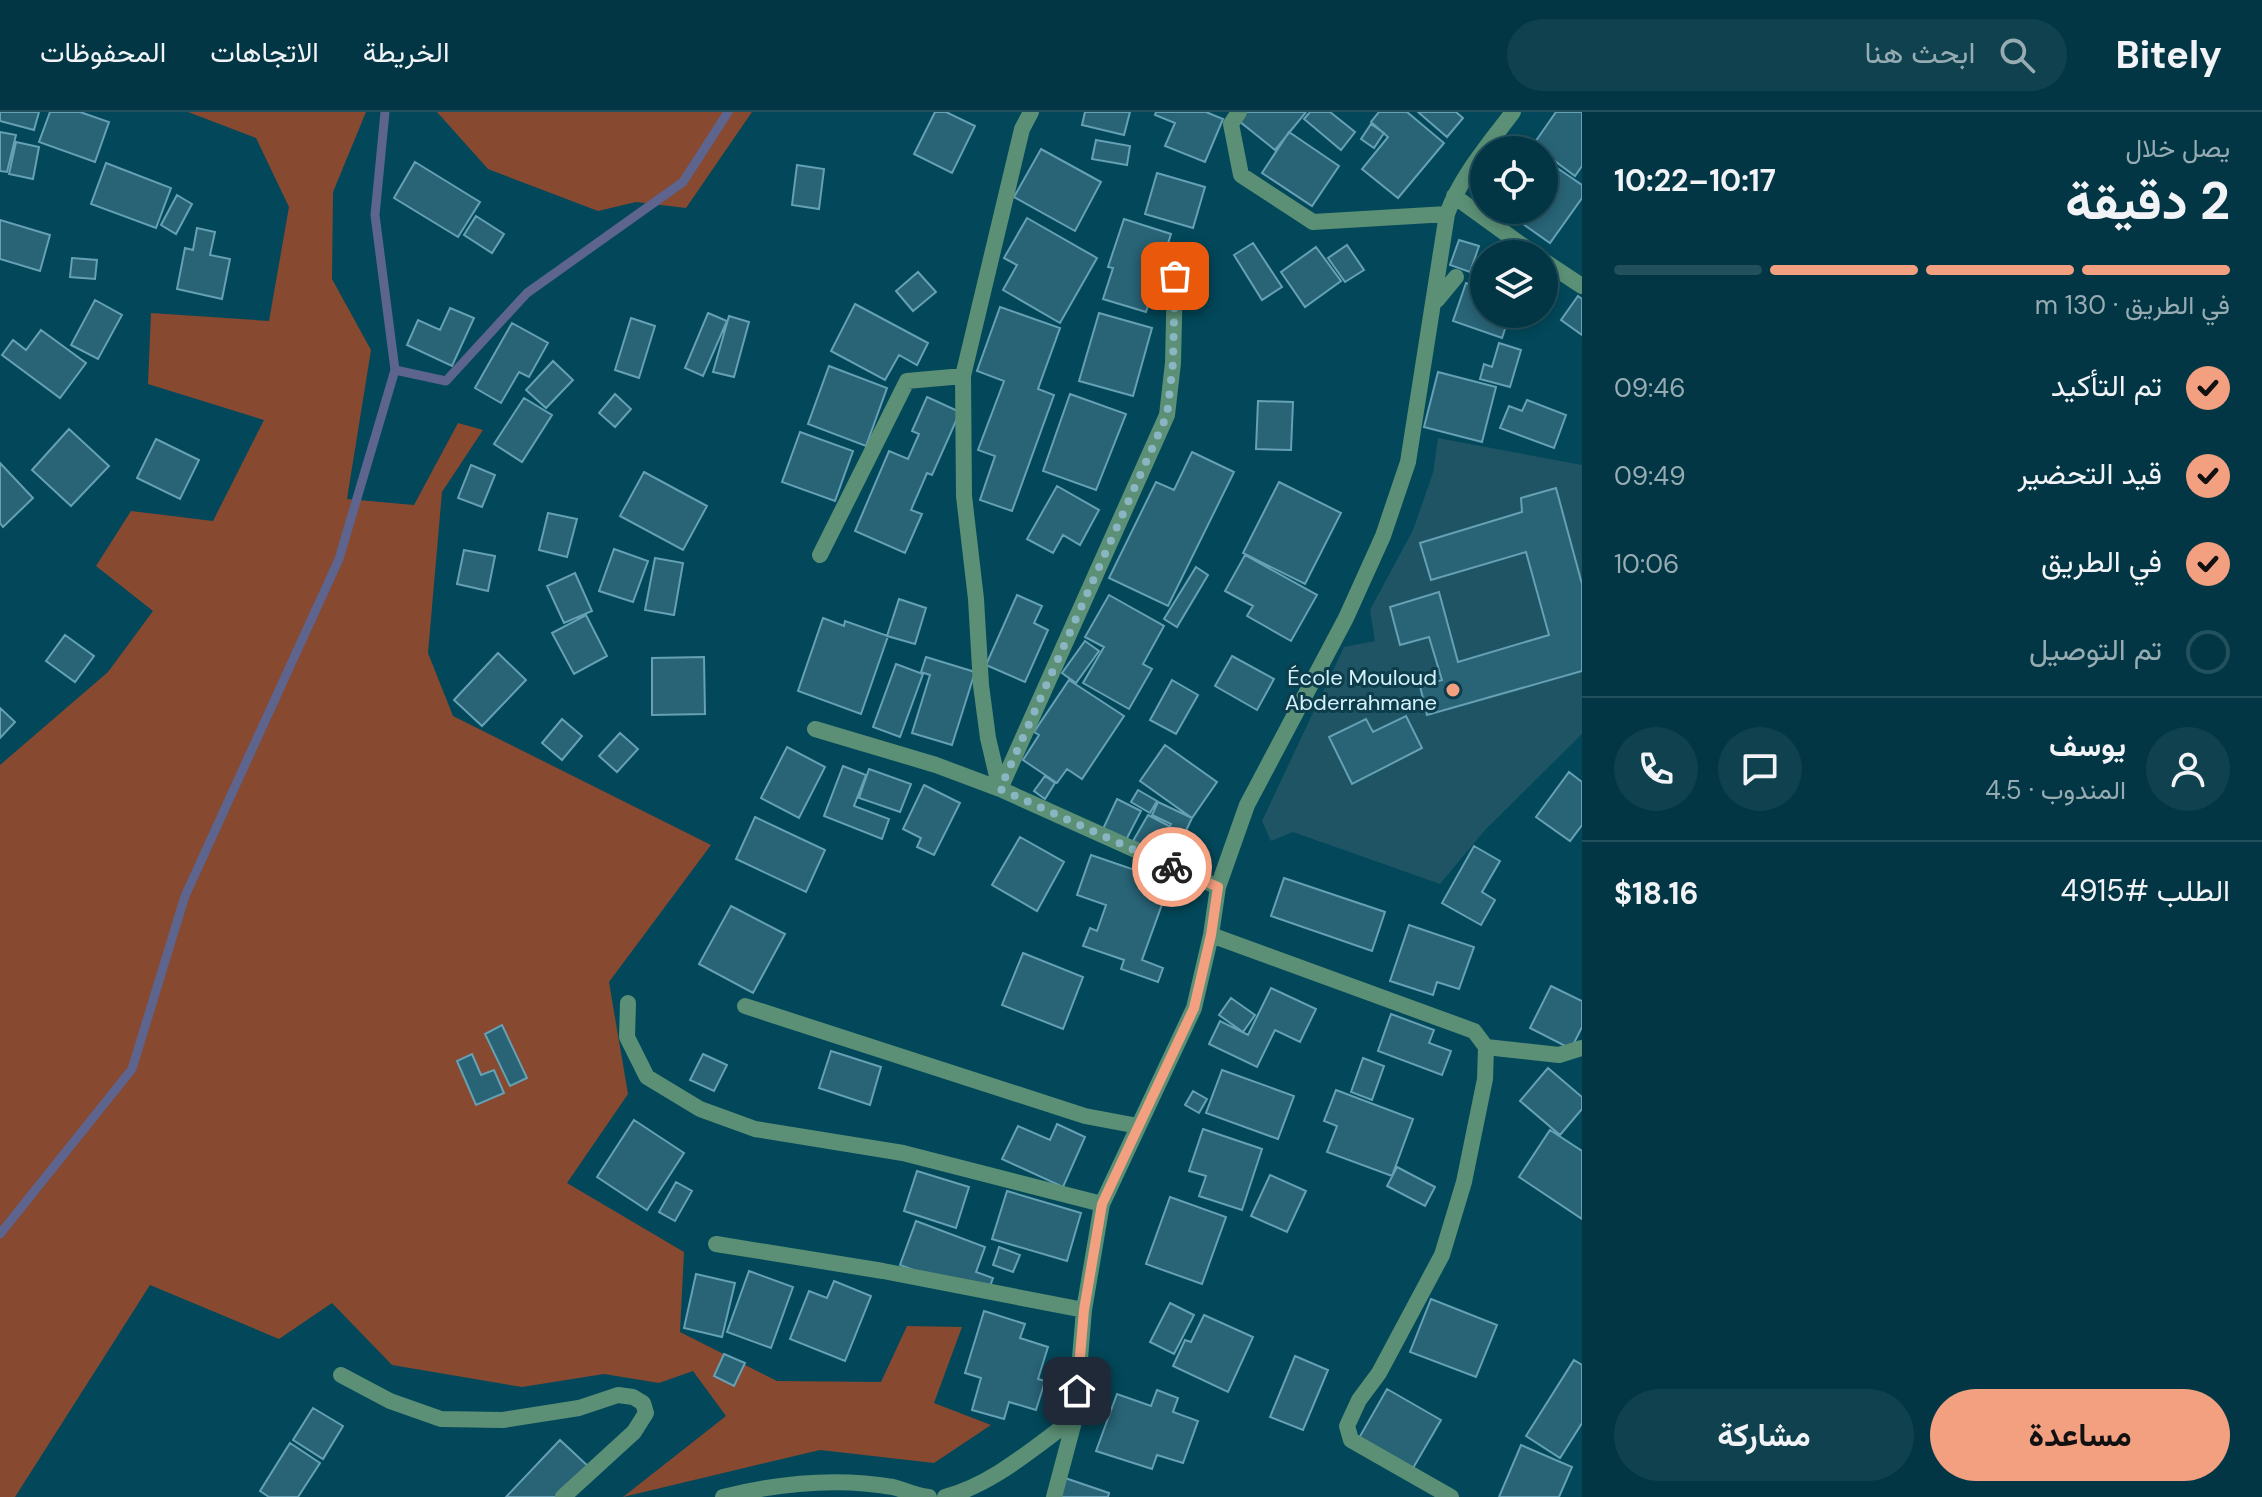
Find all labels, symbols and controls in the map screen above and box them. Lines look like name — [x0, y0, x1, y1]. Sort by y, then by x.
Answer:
search box — [1507, 19, 2067, 91]
text: Bitely — [2115, 30, 2222, 80]
text: ابحث هنا — [1864, 33, 1975, 72]
icon: search — [1995, 33, 2039, 77]
text: المحفوظات — [40, 34, 166, 71]
text: الاتجاهات — [210, 34, 319, 71]
text: الخريطة — [363, 34, 449, 71]
text: يصل خلال — [2125, 131, 2230, 165]
map controls — [1470, 136, 1558, 328]
button: locate — [1470, 136, 1558, 224]
text: 10:17–10:22 — [1614, 161, 1776, 200]
text: 2 دقيقة — [2065, 167, 2230, 235]
button: layers — [1470, 240, 1558, 328]
pin — [1141, 242, 1209, 310]
icon: bag — [1153, 254, 1197, 298]
text: في الطريق · 130 m — [2035, 288, 2230, 322]
text: تم التأكيد — [2051, 366, 2162, 405]
icon: check — [2186, 366, 2230, 410]
text: 09:46 — [1614, 371, 1685, 405]
text: قيد التحضير — [2017, 454, 2162, 493]
icon: check — [2186, 454, 2230, 498]
text: 09:49 — [1614, 459, 1685, 493]
text: في الطريق — [2041, 542, 2162, 581]
icon: check — [2186, 542, 2230, 586]
text: 10:06 — [1614, 547, 1679, 581]
text: تم التوصيل — [2029, 630, 2162, 669]
place label: École Mouloud Abderrahmane — [1285, 663, 1437, 717]
marker: École Mouloud Abderrahmane — [1444, 681, 1462, 699]
text: يوسف — [2049, 726, 2126, 765]
button: phone — [1614, 727, 1698, 811]
button: chat — [1718, 727, 1802, 811]
button: person — [2146, 727, 2230, 811]
text: المندوب · 4.5 — [1985, 773, 2126, 807]
courier — [1132, 827, 1212, 907]
icon: bike — [1150, 845, 1194, 889]
text: الطلب #4915 — [2060, 871, 2230, 910]
text: $18.16 — [1614, 874, 1699, 913]
pin — [1043, 1357, 1111, 1425]
icon: home — [1055, 1369, 1099, 1413]
button: مشاركة — [1614, 1389, 1914, 1481]
button: مساعدة — [1930, 1389, 2230, 1481]

